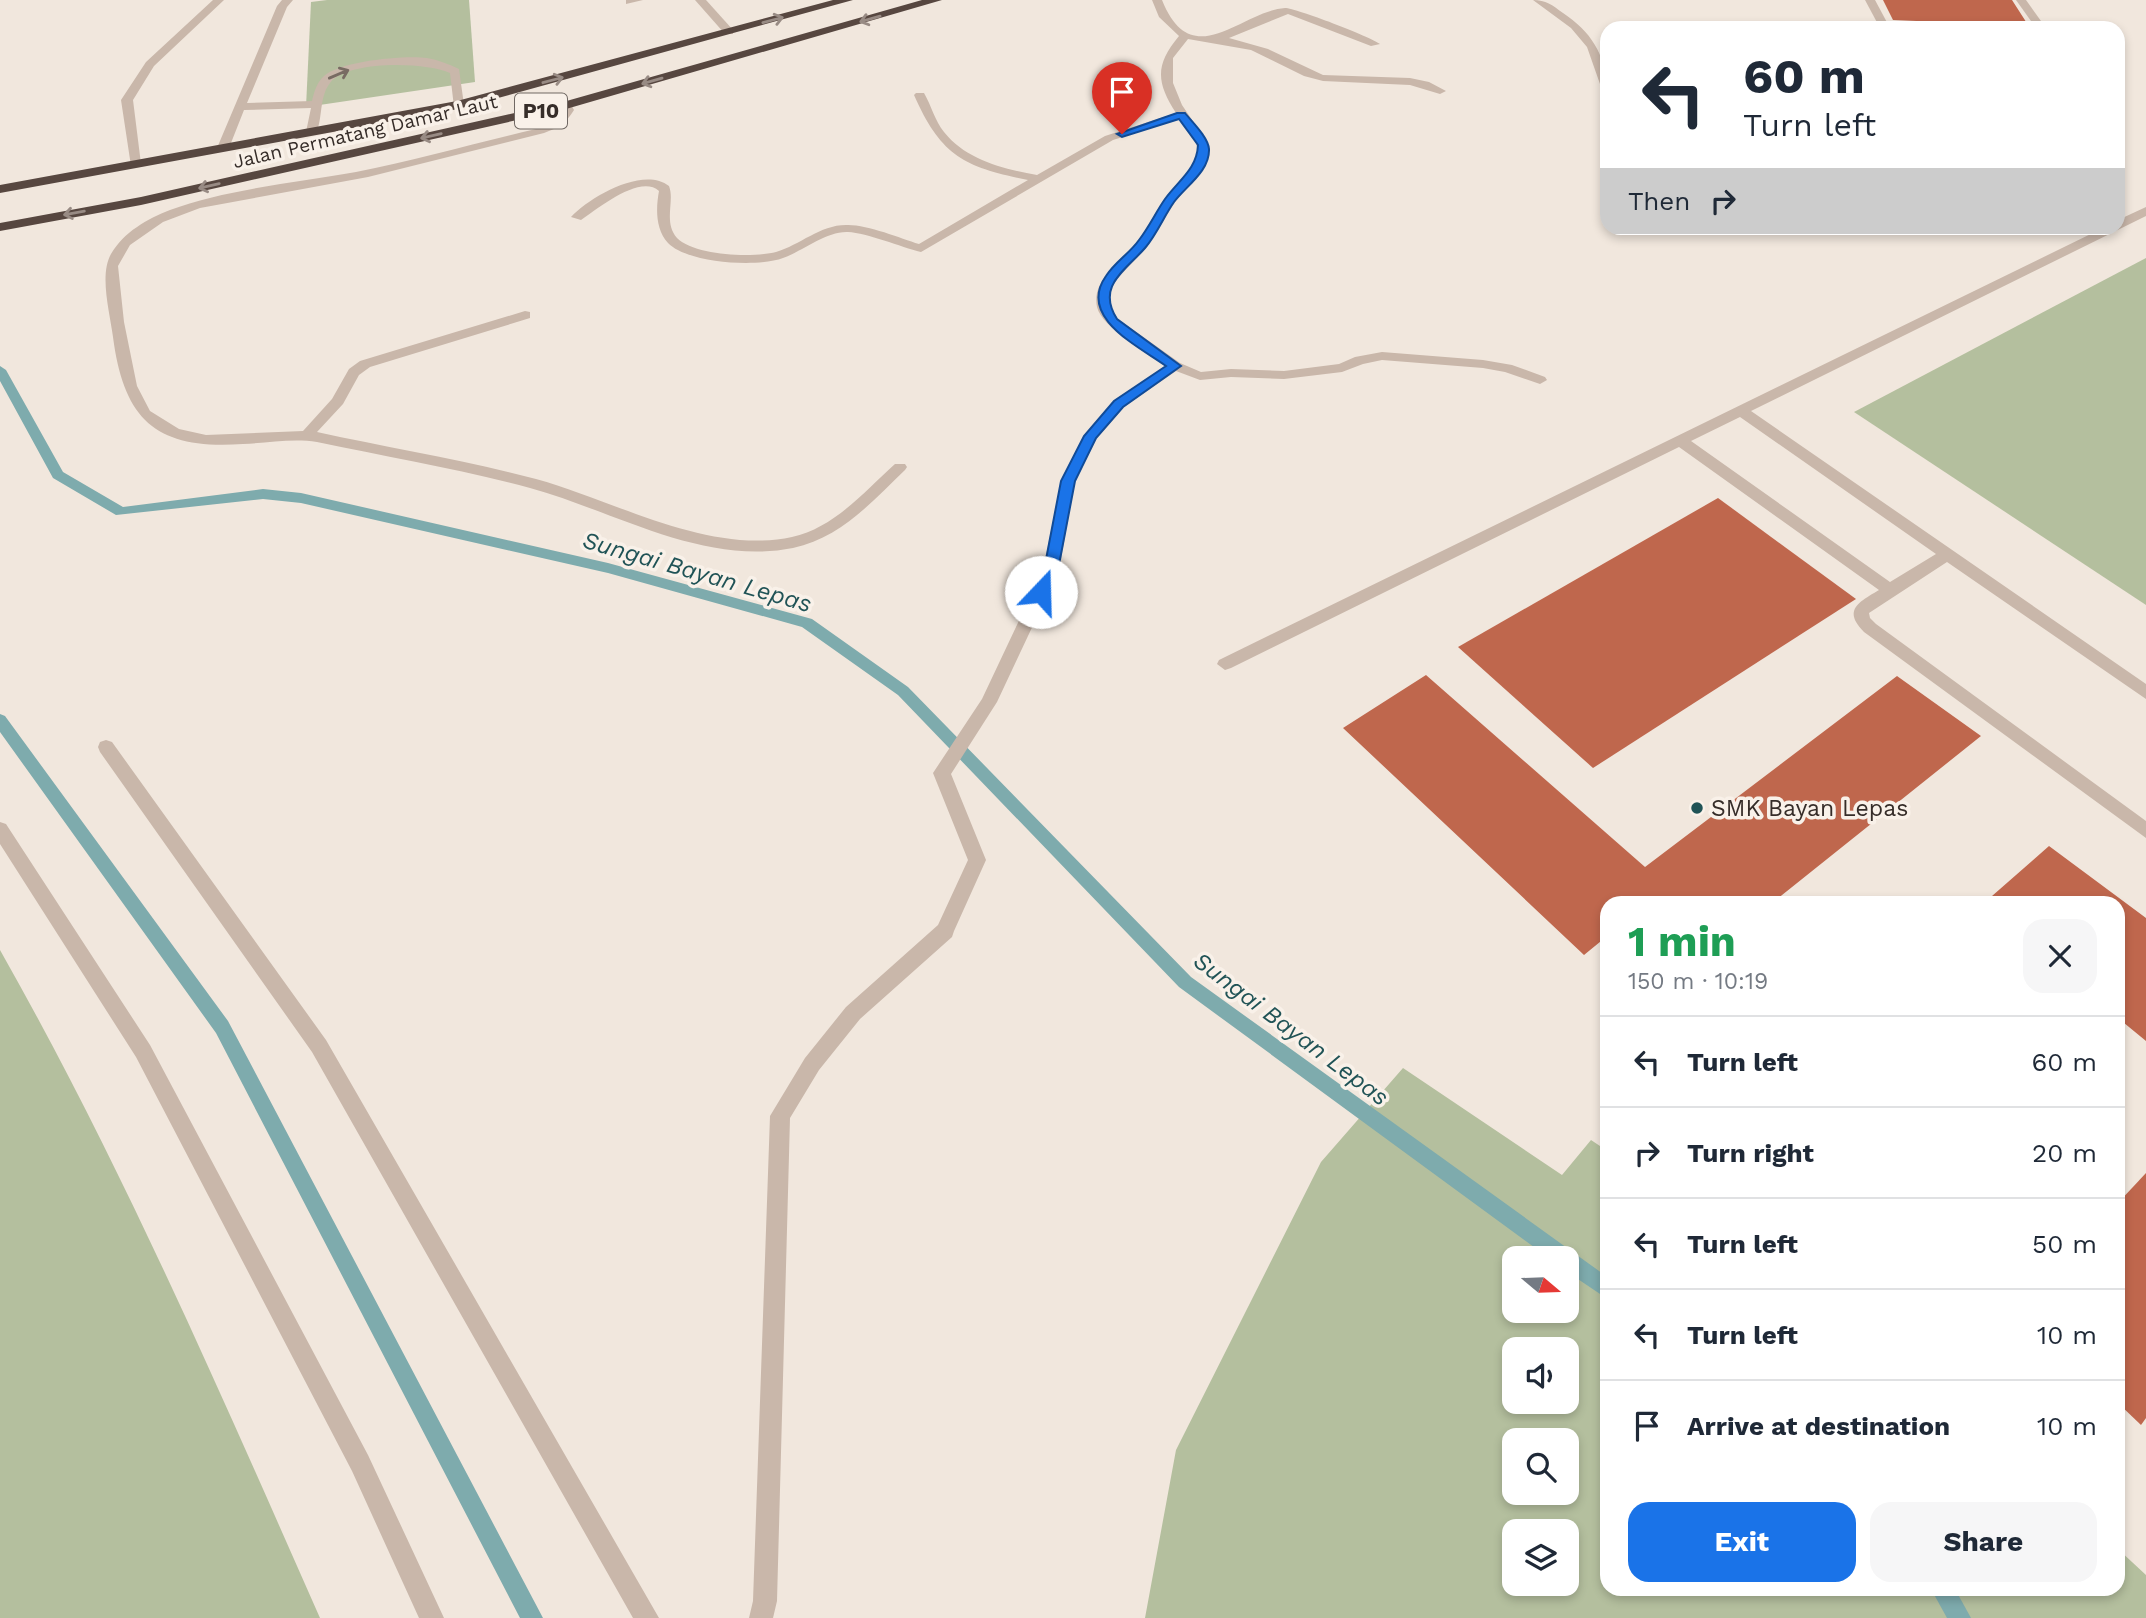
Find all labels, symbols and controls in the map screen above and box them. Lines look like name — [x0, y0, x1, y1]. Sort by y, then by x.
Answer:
one-way arrow — [761, 13, 783, 26]
one-way arrow — [860, 13, 882, 26]
text: 60 m — [1743, 47, 1865, 105]
icon: left — [1628, 49, 1719, 140]
pin — [1092, 62, 1152, 134]
one-way arrow — [328, 67, 349, 80]
one-way arrow — [542, 72, 564, 85]
icon: arrive — [1103, 73, 1141, 111]
one-way arrow — [641, 75, 663, 88]
street label: Jalan Permatang Damar Laut — [231, 90, 500, 173]
road number: P10 — [515, 94, 567, 128]
text: Turn left — [1743, 106, 1876, 144]
one-way arrow — [420, 129, 443, 143]
one-way arrow — [198, 180, 221, 193]
icon: right — [1704, 182, 1742, 220]
text: Then — [1628, 186, 1690, 216]
one-way arrow — [63, 207, 86, 220]
water label: Sungai Bayan Lepas — [579, 526, 815, 618]
position arrow — [1004, 555, 1078, 629]
place label: SMK Bayan Lepas — [1711, 795, 1908, 822]
marker: SMK Bayan Lepas — [1689, 800, 1705, 816]
text: 1 min — [1628, 917, 1736, 966]
button: close — [2023, 919, 2097, 993]
water label: Sungai Bayan Lepas — [1188, 947, 1394, 1111]
text: 150 m · 10:19 — [1628, 968, 1768, 995]
icon: left — [1628, 1043, 1666, 1081]
text: Turn left — [1687, 1047, 1798, 1077]
text: 60 m — [2031, 1047, 2097, 1077]
icon: right — [1628, 1134, 1666, 1172]
text: Turn right — [1687, 1138, 1814, 1168]
text: 20 m — [2032, 1138, 2097, 1168]
icon: left — [1628, 1225, 1666, 1263]
text: Turn left — [1687, 1229, 1798, 1259]
text: 50 m — [2032, 1229, 2097, 1259]
north arrow — [1502, 1246, 1578, 1323]
map controls — [1502, 1246, 1579, 1596]
icon: left — [1628, 1316, 1666, 1354]
text: Turn left — [1687, 1320, 1798, 1350]
text: 10 m — [2037, 1320, 2097, 1350]
button: sound — [1502, 1337, 1579, 1414]
icon: arrive — [1628, 1407, 1666, 1445]
text: Arrive at destination — [1687, 1411, 1950, 1441]
text: 10 m — [2037, 1411, 2097, 1441]
button: search — [1502, 1428, 1579, 1505]
button: Exit — [1628, 1502, 1856, 1582]
button: Share — [1870, 1502, 2097, 1582]
button: layers — [1502, 1519, 1579, 1596]

